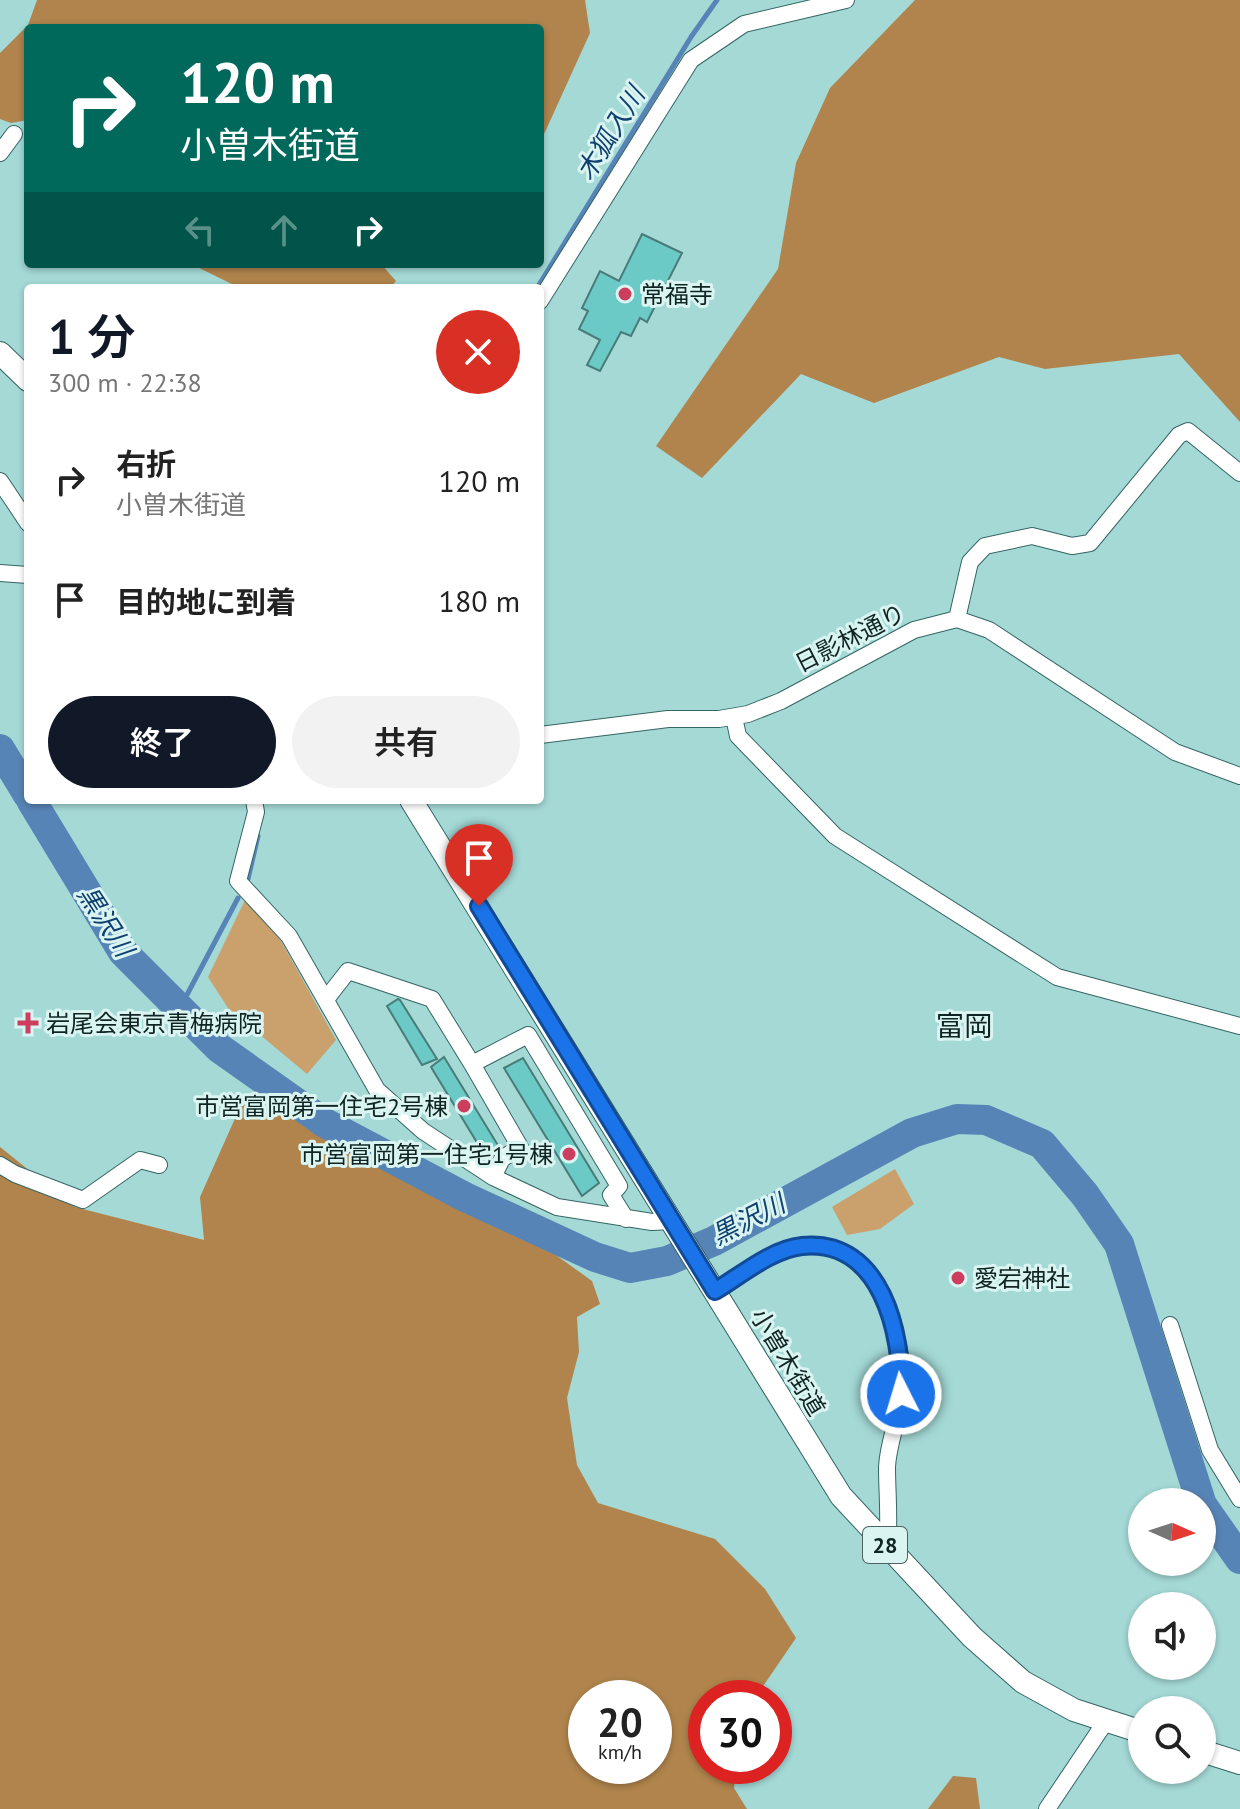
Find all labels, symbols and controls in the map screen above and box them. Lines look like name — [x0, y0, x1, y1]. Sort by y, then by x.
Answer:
text: 120 m — [180, 46, 335, 118]
icon: right — [48, 56, 152, 160]
water label: 木狐入川 — [568, 78, 653, 186]
text: 小曽木街道 — [180, 121, 360, 168]
icon: left — [178, 208, 222, 252]
icon: ahead — [262, 208, 306, 252]
icon: right — [346, 208, 390, 252]
place label: 常福寺 — [641, 279, 713, 310]
marker: 常福寺 — [616, 285, 634, 303]
text: 1 分 — [48, 305, 135, 367]
button: close — [436, 310, 520, 394]
text: 300 m · 22:38 — [48, 366, 202, 399]
text: 右折 — [116, 444, 176, 483]
icon: right — [48, 458, 92, 502]
text: 120 m — [439, 461, 520, 500]
text: 小曽木街道 — [116, 488, 246, 521]
icon: arrive — [48, 578, 92, 622]
text: 180 m — [439, 581, 520, 620]
text: 目的地に到着 — [116, 582, 296, 621]
street label: 日影林通り — [790, 597, 910, 679]
button: 終了 — [48, 696, 276, 788]
button: 共有 — [292, 696, 520, 788]
pin — [445, 824, 513, 906]
icon: arrive — [457, 836, 501, 880]
water label: 黒沢川 — [71, 879, 143, 965]
district label: 富岡 — [936, 1007, 992, 1044]
place label: 岩尾会東京青梅病院 — [46, 1008, 262, 1039]
marker: 岩尾会東京青梅病院 — [17, 1012, 39, 1034]
place label: 市営富岡第一住宅2号棟 — [195, 1091, 448, 1122]
marker: 市営富岡第一住宅2号棟 — [455, 1097, 473, 1115]
place label: 市営富岡第一住宅1号棟 — [300, 1139, 553, 1170]
marker: 市営富岡第一住宅1号棟 — [560, 1145, 578, 1163]
water label: 黒沢川 — [706, 1185, 793, 1251]
place label: 愛宕神社 — [974, 1263, 1070, 1294]
marker: 愛宕神社 — [949, 1269, 967, 1287]
street label: 小曽木街道 — [744, 1303, 832, 1421]
position arrow — [859, 1352, 943, 1436]
north arrow — [1128, 1488, 1216, 1576]
map controls — [1128, 1488, 1216, 1784]
road number: 28 — [863, 1527, 907, 1563]
button: sound — [1128, 1592, 1216, 1680]
speed limit sign: 30 — [688, 1680, 792, 1784]
text: 20 — [597, 1696, 643, 1748]
button: search — [1128, 1696, 1216, 1784]
text: km/h — [598, 1739, 642, 1765]

